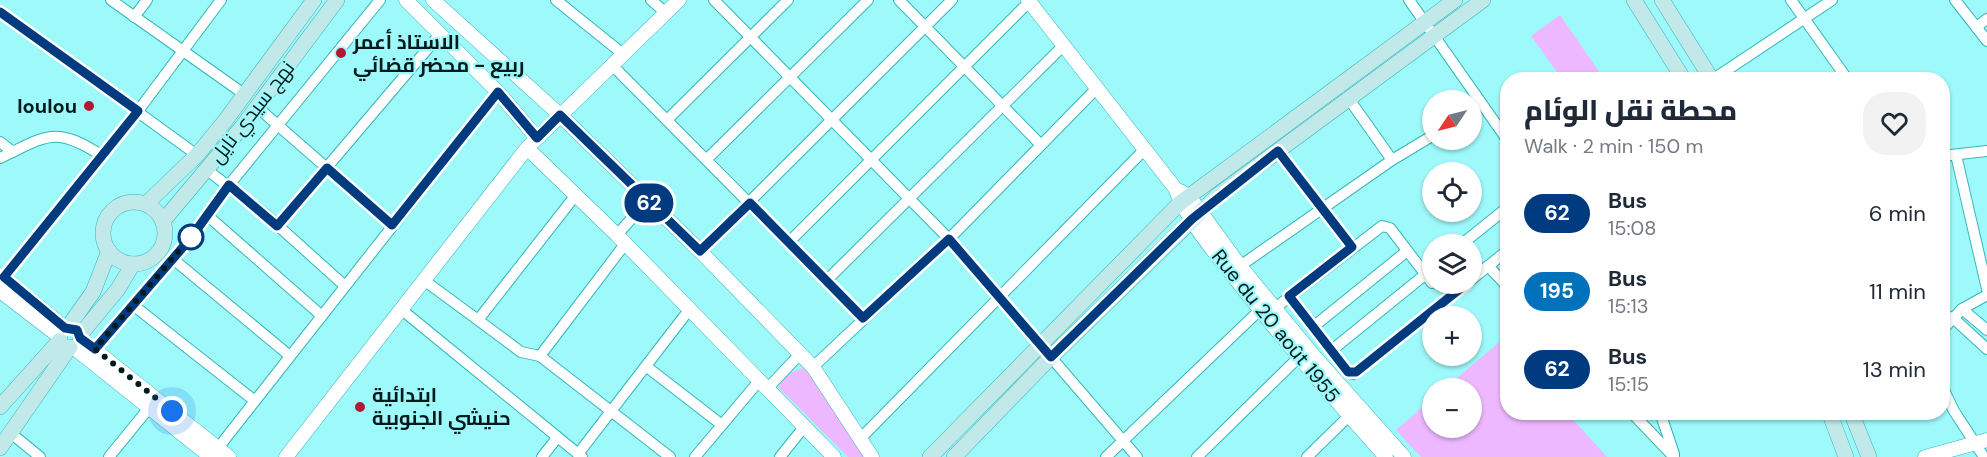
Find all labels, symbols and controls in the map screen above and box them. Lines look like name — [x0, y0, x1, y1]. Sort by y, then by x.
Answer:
place label: الاستاذ أعمر ربيع - محضر قضائي — [352, 28, 524, 81]
marker: الاستاذ أعمر ربيع - محضر قضائي — [334, 46, 348, 60]
street label: نهج سيدي نايل — [204, 55, 303, 170]
north arrow — [1422, 90, 1482, 150]
map controls — [1422, 90, 1482, 438]
text: محطة نقل الوئام — [1524, 92, 1737, 129]
button: heart — [1863, 92, 1926, 155]
place label: loulou — [17, 93, 77, 119]
marker: loulou — [82, 99, 96, 113]
text: Walk · 2 min · 150 m — [1524, 133, 1703, 159]
button: locate — [1422, 162, 1482, 222]
line badge: 62 — [622, 184, 676, 222]
text: Bus — [1608, 186, 1647, 215]
text: 62 — [636, 189, 662, 217]
text: 62 — [1544, 199, 1570, 227]
text: 6 min — [1869, 199, 1926, 228]
text: 15:08 — [1608, 215, 1656, 241]
unlabelled marker — [178, 224, 204, 250]
button: layers — [1422, 234, 1482, 294]
street label: Rue du 20 août 1955 — [1206, 244, 1346, 408]
text: Bus — [1608, 264, 1647, 293]
text: 195 — [1540, 277, 1574, 305]
text: 11 min — [1869, 277, 1926, 306]
text: 15:13 — [1608, 293, 1649, 319]
button: + — [1422, 306, 1482, 366]
text: Bus — [1608, 342, 1647, 371]
text: 62 — [1544, 355, 1570, 383]
text: 13 min — [1863, 355, 1926, 384]
text: 15:15 — [1608, 371, 1649, 397]
button: − — [1422, 378, 1482, 438]
place label: ابتدائية حنيشي الجنوبية — [372, 382, 511, 434]
your location — [157, 396, 187, 426]
marker: ابتدائية حنيشي الجنوبية — [353, 400, 367, 414]

